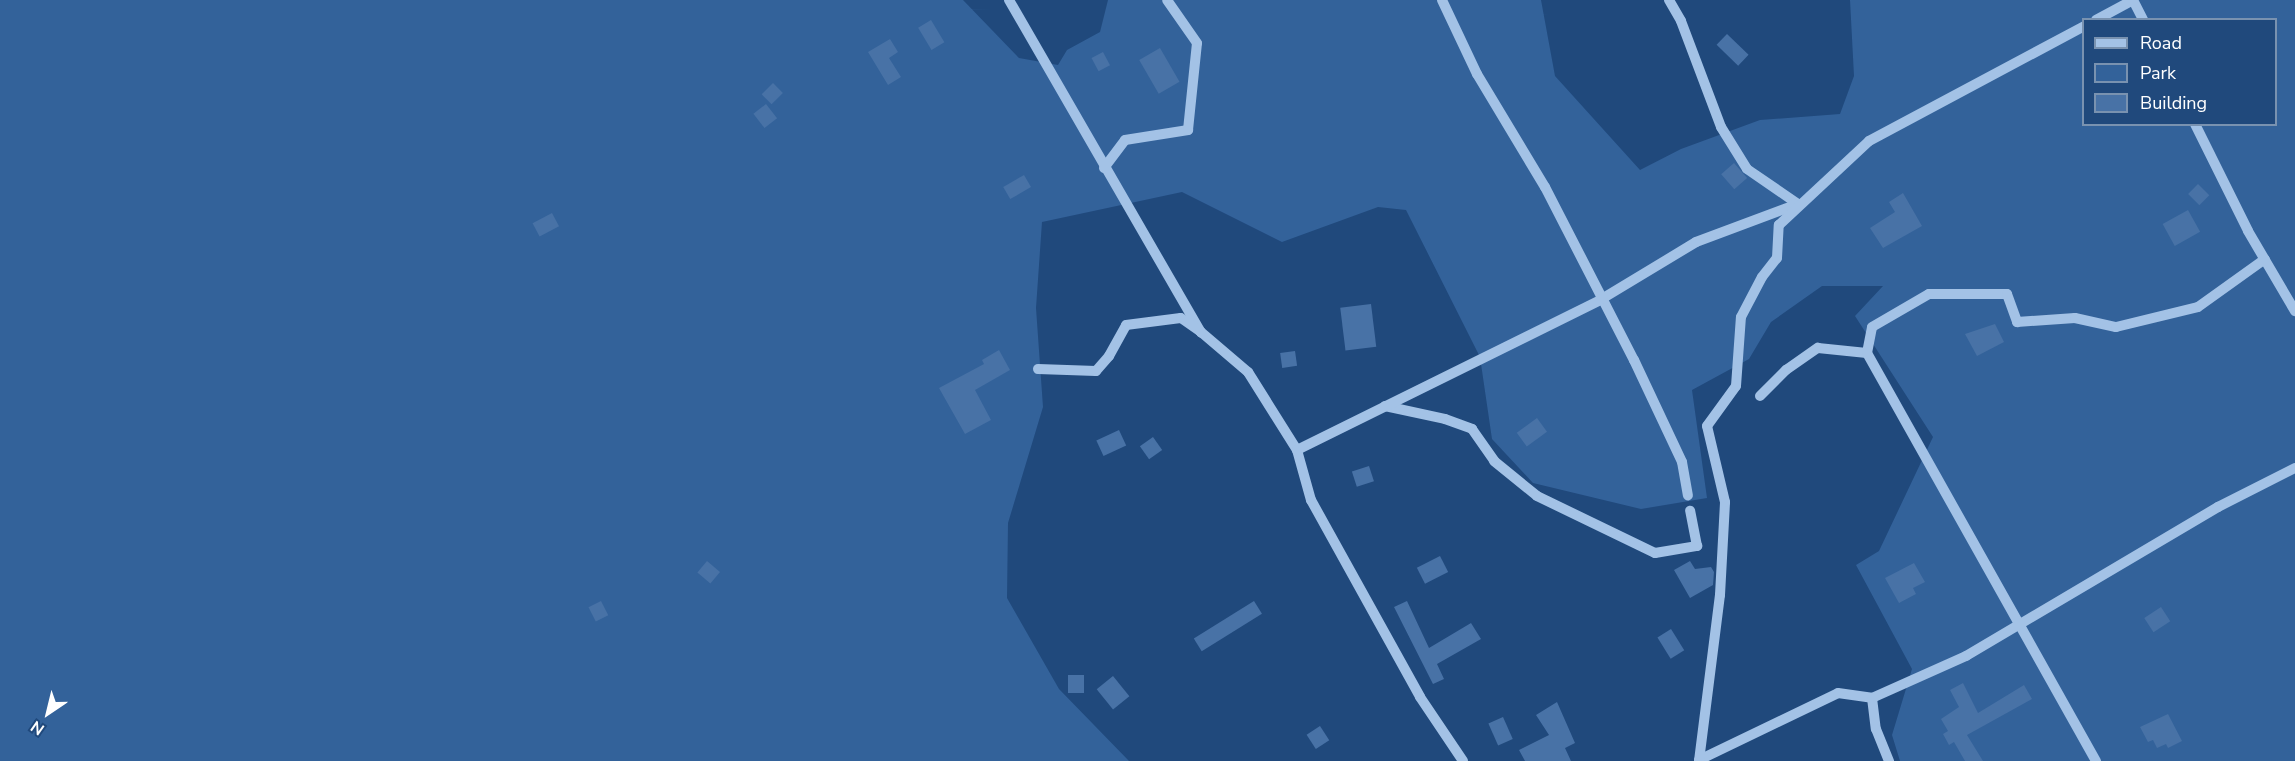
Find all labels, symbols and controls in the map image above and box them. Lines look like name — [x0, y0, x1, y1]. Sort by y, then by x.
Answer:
legend — [2082, 18, 2277, 126]
text: Road — [2140, 31, 2182, 55]
text: Park — [2140, 61, 2176, 85]
text: Building — [2140, 91, 2207, 115]
north arrow — [18, 683, 78, 743]
text: N — [26, 715, 49, 740]

